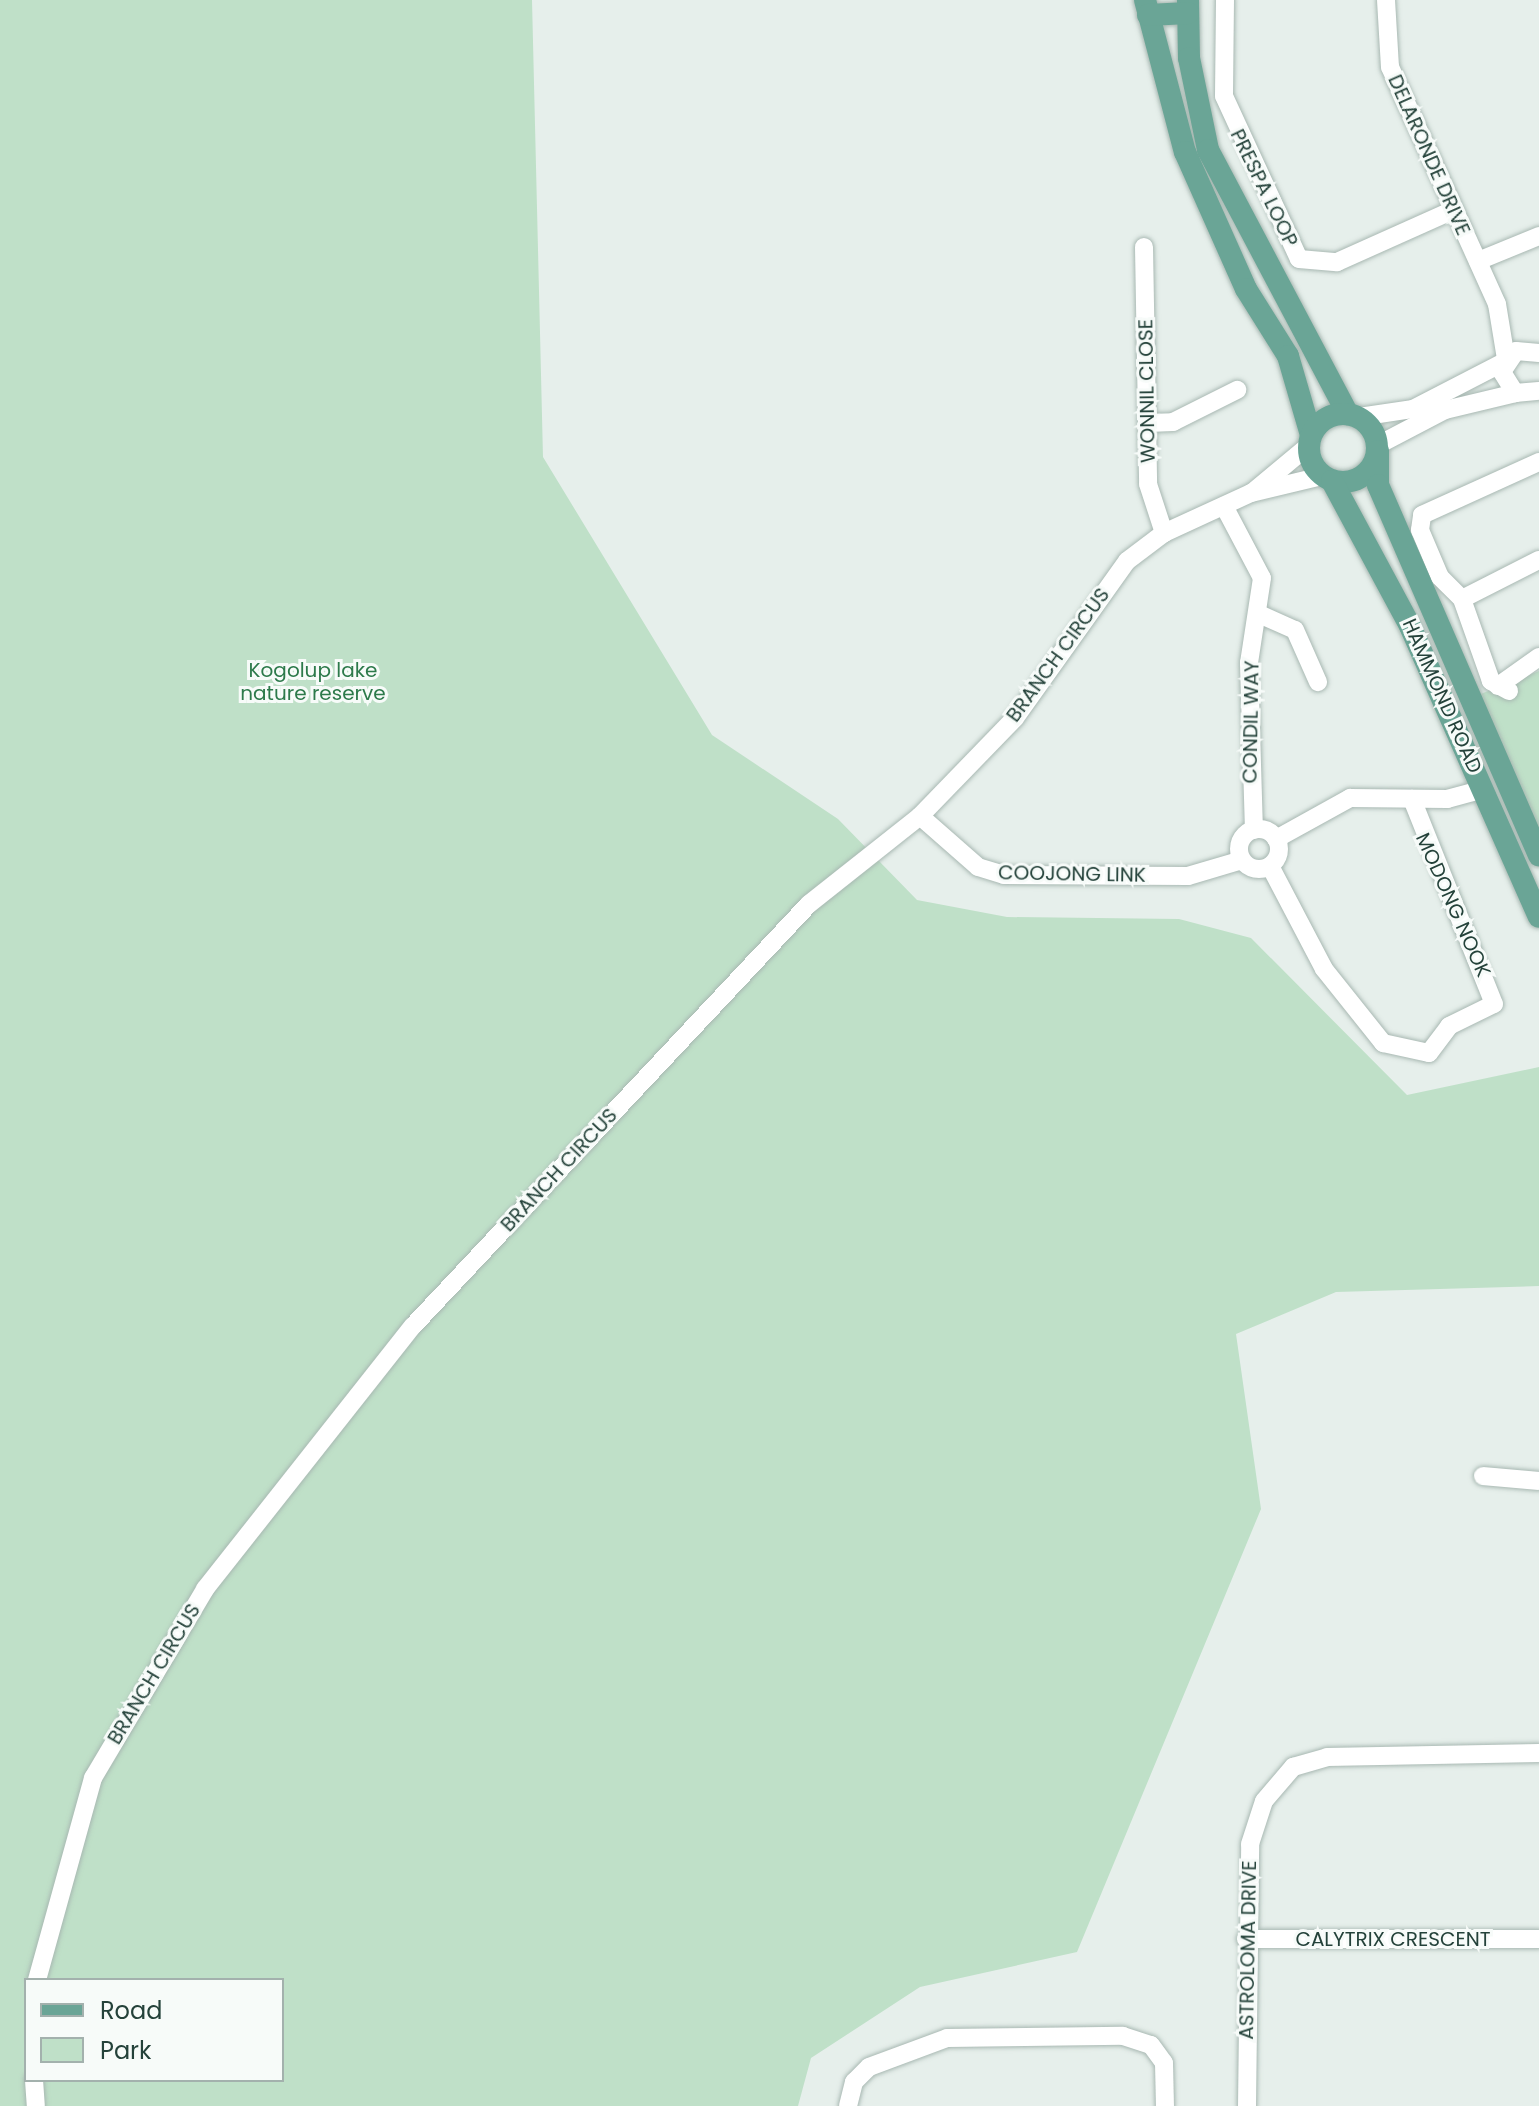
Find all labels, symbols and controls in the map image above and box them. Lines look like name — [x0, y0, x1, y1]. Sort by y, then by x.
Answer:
street label: DELARONDE DRIVE — [1383, 71, 1475, 239]
street label: PRESPA LOOP — [1225, 125, 1303, 251]
street label: WONNIL CLOSE — [1134, 319, 1160, 463]
street label: BRANCH CIRCUS — [1001, 583, 1115, 727]
street label: HAMMOND ROAD — [1397, 615, 1487, 777]
park label: Kogolup lake nature reserve — [240, 659, 386, 706]
street label: CONDIL WAY — [1238, 660, 1264, 784]
street label: MODONG NOOK — [1410, 829, 1496, 981]
street label: COOJONG LINK — [998, 861, 1146, 887]
street label: BRANCH CIRCUS — [496, 1103, 622, 1237]
street label: BRANCH CIRCUS — [103, 1599, 205, 1749]
street label: ASTROLOMA DRIVE — [1234, 1860, 1262, 2040]
street label: CALYTRIX CRESCENT — [1295, 1927, 1491, 1951]
legend — [24, 1978, 284, 2082]
text: Road — [100, 1994, 162, 2027]
text: Park — [100, 2034, 151, 2067]

